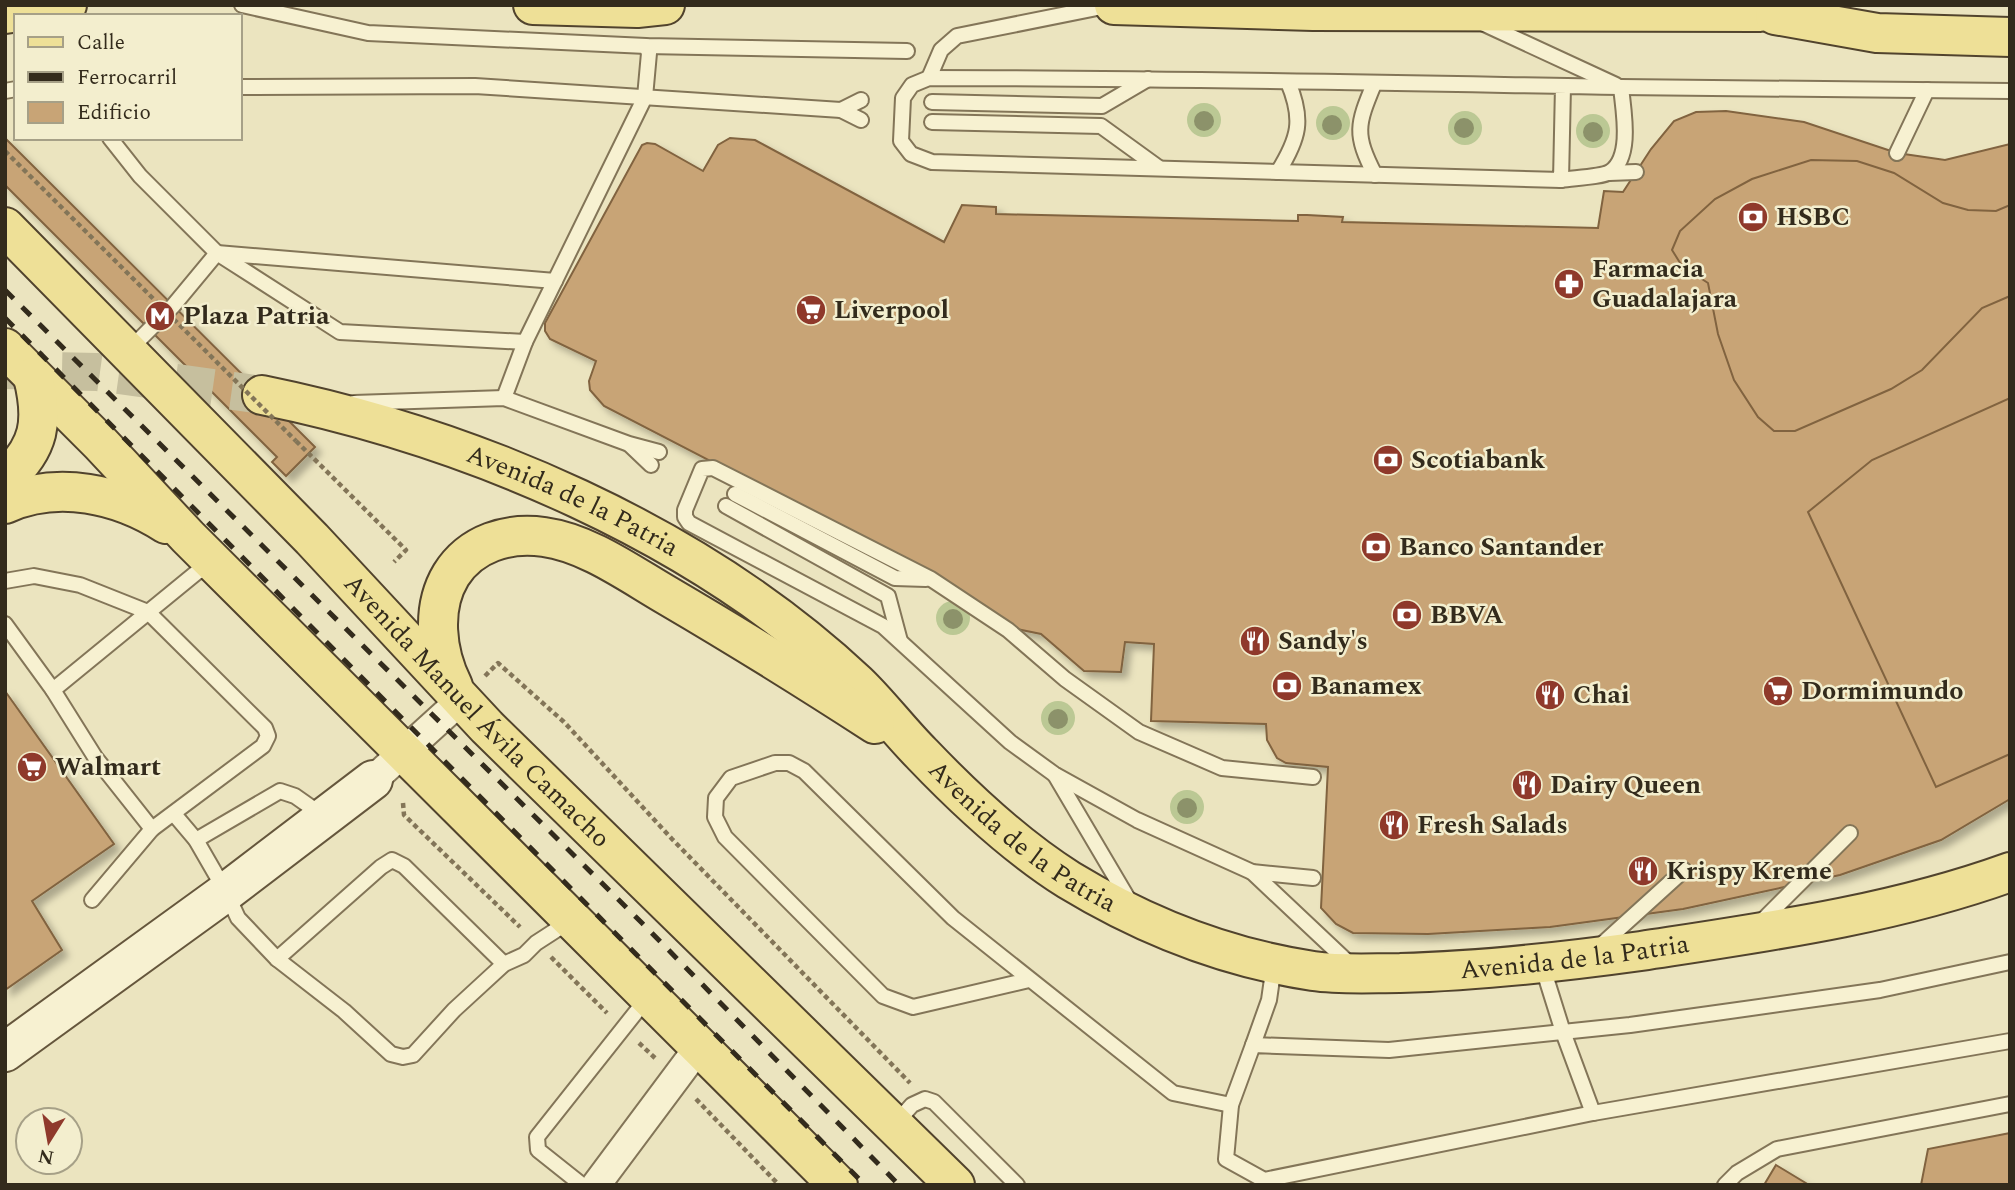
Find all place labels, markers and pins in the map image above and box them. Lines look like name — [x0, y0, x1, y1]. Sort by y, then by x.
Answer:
place label: HSBC — [1776, 197, 1850, 237]
bank icon: HSBC — [1736, 200, 1770, 234]
place label: Farmacia Guadalajara — [1592, 249, 1738, 319]
pharmacy icon: Farmacia Guadalajara — [1552, 267, 1586, 301]
place label: Liverpool — [834, 290, 949, 330]
supermarket icon: Liverpool — [794, 293, 828, 327]
place label: Plaza Patria — [183, 296, 330, 336]
metro station icon: Plaza Patria — [143, 299, 177, 333]
place label: Scotiabank — [1411, 440, 1546, 480]
bank icon: Scotiabank — [1371, 443, 1405, 477]
place label: Banco Santander — [1399, 527, 1604, 567]
bank icon: Banco Santander — [1359, 530, 1393, 564]
place label: BBVA — [1430, 595, 1504, 635]
bank icon: BBVA — [1390, 598, 1424, 632]
place label: Sandy's — [1278, 621, 1368, 661]
restaurant icon: Sandy's — [1238, 624, 1272, 658]
place label: Banamex — [1310, 666, 1422, 706]
bank icon: Banamex — [1270, 669, 1304, 703]
place label: Dormimundo — [1801, 671, 1964, 711]
supermarket icon: Dormimundo — [1761, 674, 1795, 708]
place label: Chai — [1573, 675, 1630, 715]
restaurant icon: Chai — [1533, 678, 1567, 712]
place label: Walmart — [55, 747, 161, 787]
supermarket icon: Walmart — [15, 750, 49, 784]
place label: Dairy Queen — [1550, 765, 1701, 805]
restaurant icon: Dairy Queen — [1510, 768, 1544, 802]
place label: Fresh Salads — [1417, 805, 1568, 845]
restaurant icon: Fresh Salads — [1377, 808, 1411, 842]
place label: Krispy Kreme — [1666, 851, 1832, 891]
restaurant icon: Krispy Kreme — [1626, 854, 1660, 888]

